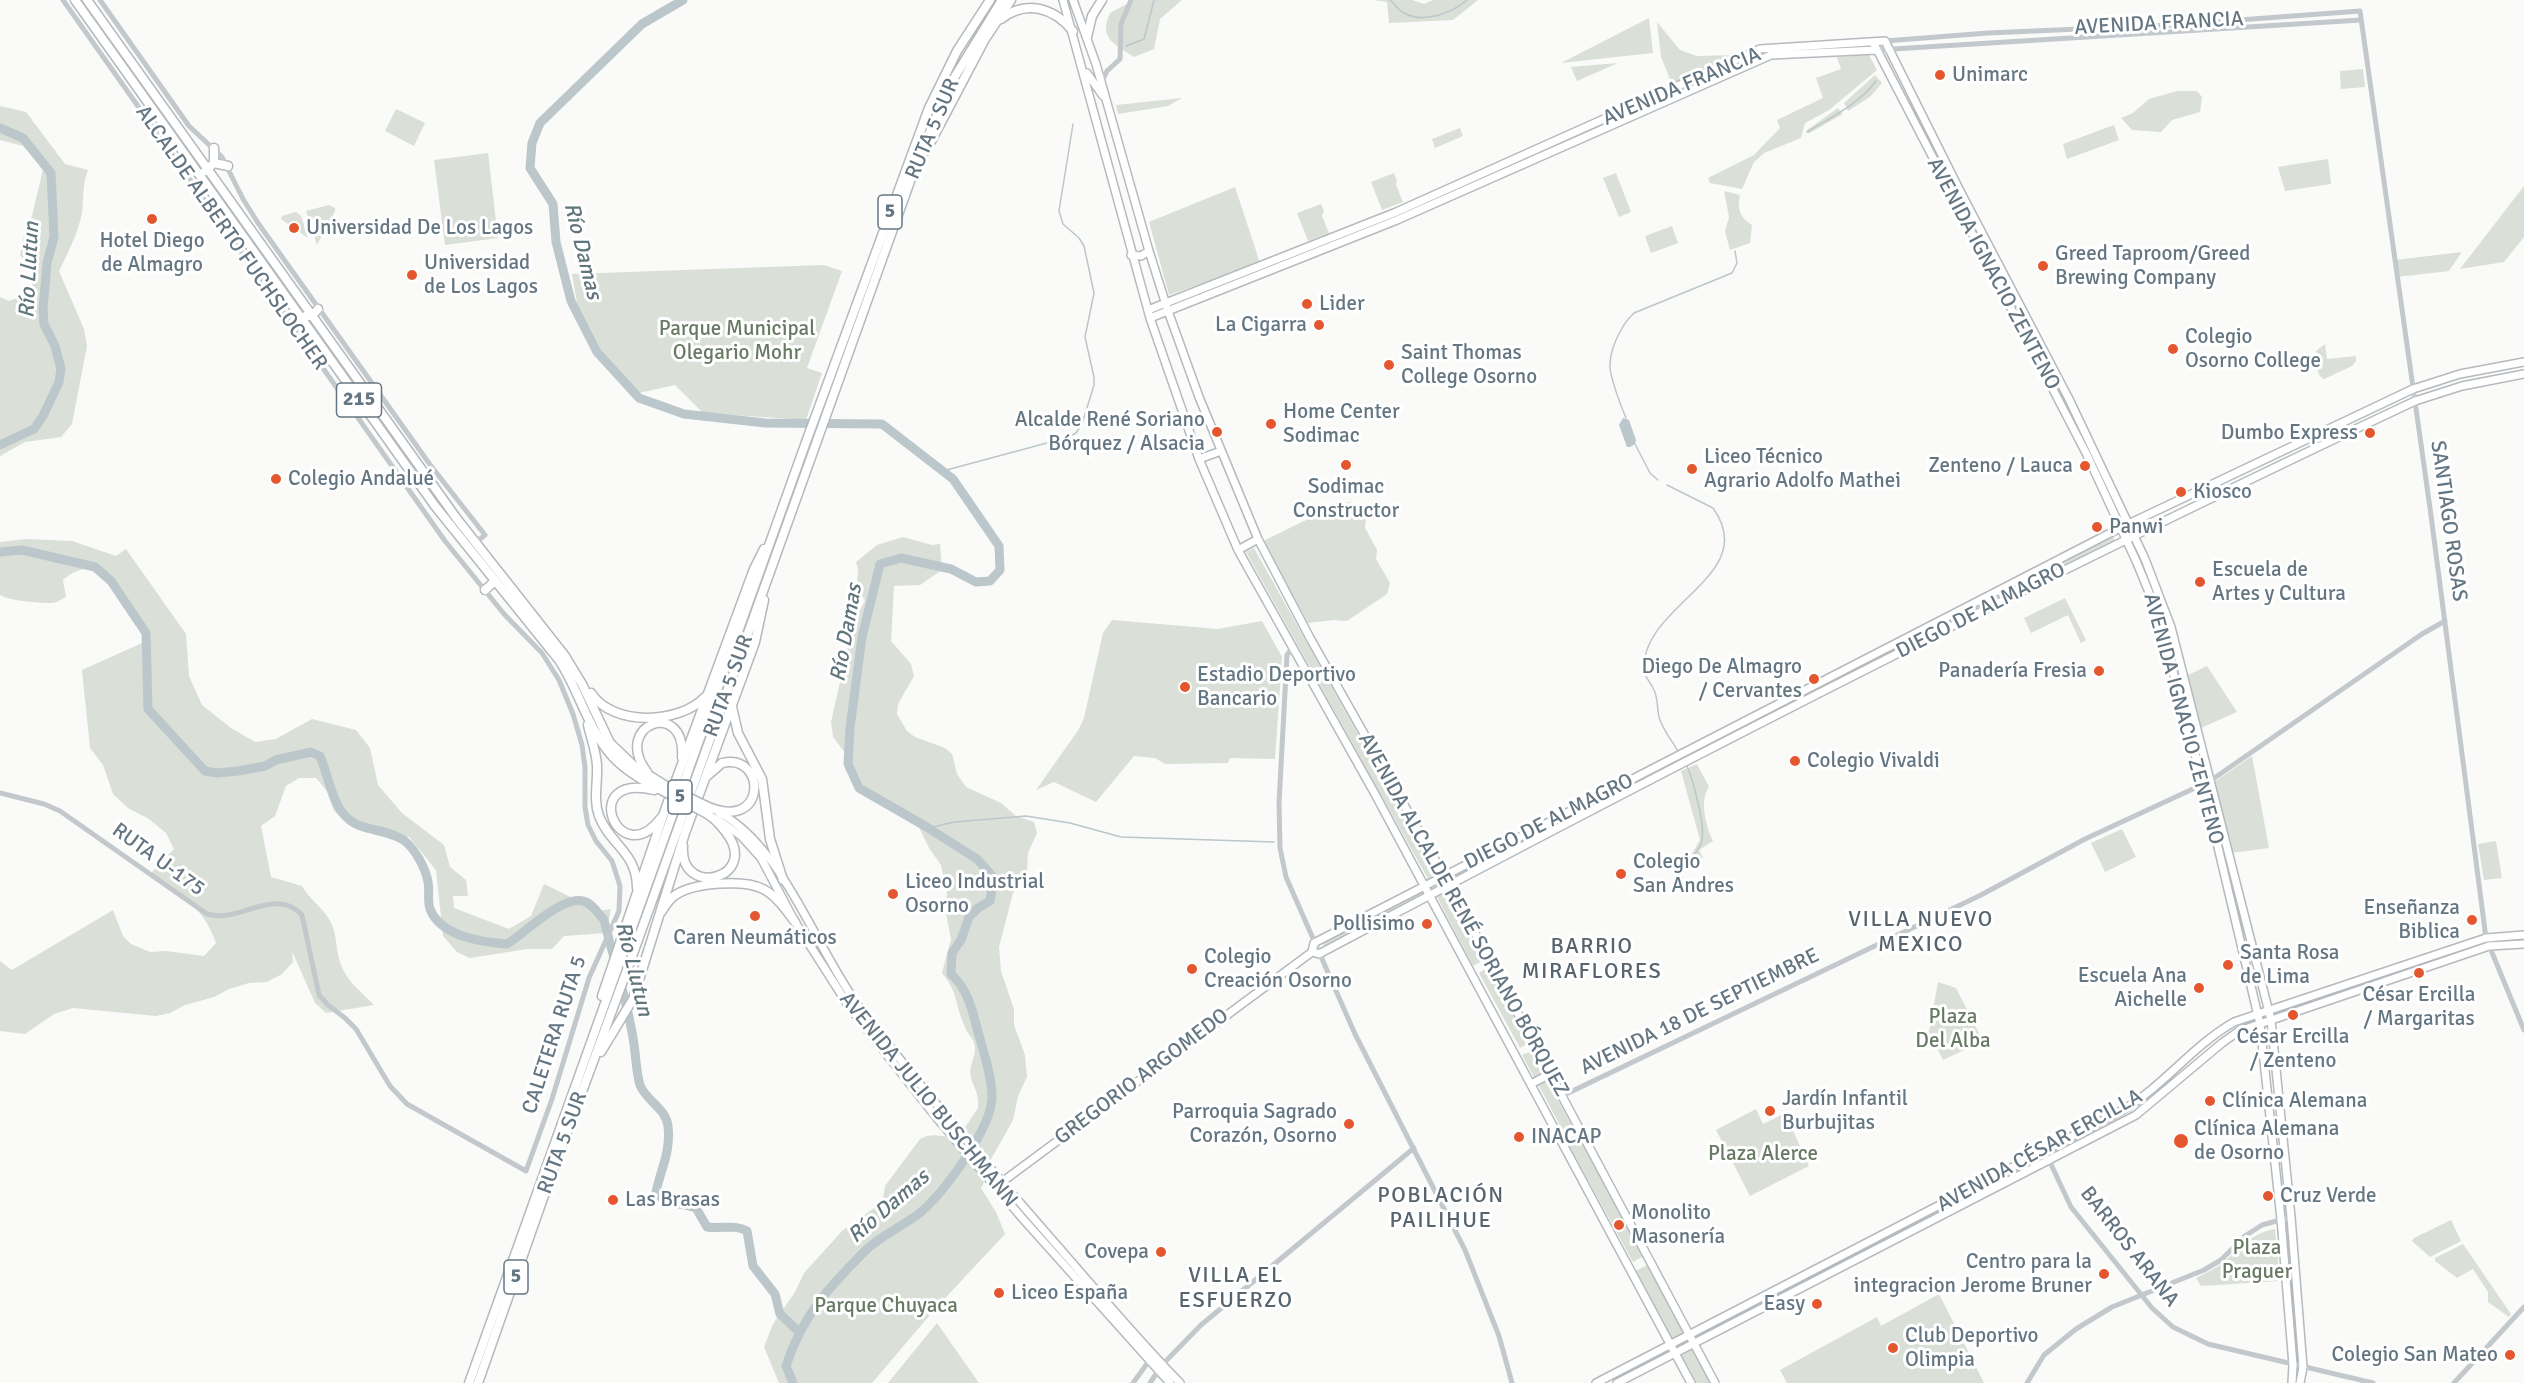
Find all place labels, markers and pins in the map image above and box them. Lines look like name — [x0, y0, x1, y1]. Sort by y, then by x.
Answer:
place label: Unimarc — [1952, 62, 2028, 88]
marker: Unimarc — [1933, 68, 1947, 82]
marker: Hotel Diego de Almagro — [145, 212, 159, 226]
place label: Universidad De Los Lagos — [306, 215, 533, 241]
marker: Universidad De Los Lagos — [287, 221, 301, 235]
place label: Hotel Diego de Almagro — [99, 228, 205, 278]
place label: Greed Taproom/Greed Brewing Company — [2055, 241, 2250, 291]
place label: Universidad de Los Lagos — [424, 250, 538, 300]
marker: Greed Taproom/Greed Brewing Company — [2036, 259, 2050, 273]
marker: Universidad de Los Lagos — [405, 268, 419, 282]
place label: Lider — [1319, 291, 1365, 317]
marker: Lider — [1300, 297, 1314, 311]
place label: La Cigarra — [1215, 312, 1307, 338]
marker: La Cigarra — [1312, 318, 1326, 332]
place label: Colegio Osorno College — [2185, 324, 2321, 374]
place label: Saint Thomas College Osorno — [1401, 340, 1537, 390]
marker: Colegio Osorno College — [2166, 342, 2180, 356]
marker: Saint Thomas College Osorno — [1382, 358, 1396, 372]
place label: Home Center Sodimac — [1283, 399, 1400, 449]
place label: Alcalde René Soriano Bórquez / Alsacia — [1015, 407, 1205, 457]
marker: Home Center Sodimac — [1264, 417, 1278, 431]
place label: Dumbo Express — [2221, 420, 2358, 446]
marker: Alcalde René Soriano Bórquez / Alsacia — [1210, 425, 1224, 439]
marker: Dumbo Express — [2363, 426, 2377, 440]
place label: Liceo Técnico Agrario Adolfo Mathei — [1704, 444, 1901, 494]
place label: Zenteno / Lauca — [1928, 453, 2073, 479]
marker: Sodimac Constructor — [1339, 458, 1353, 472]
marker: Zenteno / Lauca — [2078, 459, 2092, 473]
marker: Liceo Técnico Agrario Adolfo Mathei — [1685, 462, 1699, 476]
place label: Colegio Andalué — [288, 466, 434, 492]
marker: Colegio Andalué — [269, 472, 283, 486]
place label: Sodimac Constructor — [1293, 474, 1399, 524]
place label: Kiosco — [2193, 479, 2252, 505]
marker: Kiosco — [2174, 485, 2188, 499]
place label: Panwi — [2109, 514, 2163, 540]
marker: Panwi — [2090, 520, 2104, 534]
place label: Escuela de Artes y Cultura — [2212, 557, 2346, 607]
marker: Escuela de Artes y Cultura — [2193, 575, 2207, 589]
place label: Diego De Almagro / Cervantes — [1641, 654, 1802, 704]
place label: Panadería Fresia — [1938, 658, 2087, 684]
place label: Estadio Deportivo Bancario — [1197, 662, 1356, 712]
marker: Panadería Fresia — [2092, 664, 2106, 678]
marker: Diego De Almagro / Cervantes — [1807, 672, 1821, 686]
marker: Estadio Deportivo Bancario — [1178, 680, 1192, 694]
place label: Colegio Vivaldi — [1807, 748, 1940, 774]
marker: Colegio Vivaldi — [1788, 754, 1802, 768]
place label: Colegio San Andres — [1633, 849, 1734, 899]
marker: Colegio San Andres — [1614, 867, 1628, 881]
place label: Liceo Industrial Osorno — [905, 869, 1044, 919]
marker: Liceo Industrial Osorno — [886, 887, 900, 901]
place label: Enseñanza Biblica — [2363, 895, 2460, 945]
marker: Caren Neumáticos — [748, 909, 762, 923]
place label: Pollisimo — [1332, 911, 1415, 937]
marker: Enseñanza Biblica — [2465, 913, 2479, 927]
marker: Pollisimo — [1420, 917, 1434, 931]
place label: Caren Neumáticos — [673, 925, 837, 951]
place label: Santa Rosa de Lima — [2240, 940, 2339, 990]
place label: Colegio Creación Osorno — [1204, 944, 1352, 994]
marker: Santa Rosa de Lima — [2221, 958, 2235, 972]
marker: Colegio Creación Osorno — [1185, 962, 1199, 976]
place label: Escuela Ana Aichelle — [2078, 963, 2187, 1013]
marker: César Ercilla / Margaritas — [2412, 966, 2426, 980]
marker: Escuela Ana Aichelle — [2192, 981, 2206, 995]
place label: César Ercilla / Margaritas — [2362, 982, 2476, 1032]
marker: César Ercilla / Zenteno — [2286, 1008, 2300, 1022]
place label: César Ercilla / Zenteno — [2236, 1024, 2350, 1074]
place label: Jardín Infantil Burbujitas — [1782, 1086, 1908, 1136]
place label: Clínica Alemana — [2222, 1088, 2367, 1114]
marker: Clínica Alemana — [2203, 1094, 2217, 1108]
place label: Parroquia Sagrado Corazón, Osorno — [1172, 1099, 1337, 1149]
marker: Jardín Infantil Burbujitas — [1763, 1104, 1777, 1118]
place label: Clínica Alemana de Osorno — [2194, 1116, 2339, 1166]
marker: Parroquia Sagrado Corazón, Osorno — [1342, 1117, 1356, 1131]
place label: INACAP — [1531, 1124, 1601, 1150]
marker: INACAP — [1512, 1130, 1526, 1144]
marker: Clínica Alemana de Osorno — [2172, 1132, 2190, 1150]
place label: Cruz Verde — [2280, 1183, 2377, 1209]
place label: Las Brasas — [625, 1187, 720, 1213]
marker: Cruz Verde — [2261, 1189, 2275, 1203]
marker: Las Brasas — [606, 1193, 620, 1207]
place label: Monolito Masonería — [1631, 1200, 1725, 1250]
marker: Monolito Masonería — [1612, 1218, 1626, 1232]
place label: Covepa — [1084, 1239, 1149, 1265]
marker: Covepa — [1154, 1245, 1168, 1259]
place label: Centro para la integracion Jerome Bruner — [1854, 1249, 2092, 1299]
marker: Centro para la integracion Jerome Bruner — [2097, 1267, 2111, 1281]
place label: Liceo España — [1011, 1280, 1128, 1306]
marker: Liceo España — [992, 1286, 1006, 1300]
place label: Easy — [1764, 1291, 1805, 1317]
marker: Easy — [1810, 1297, 1824, 1311]
place label: Club Deportivo Olimpia — [1905, 1323, 2038, 1373]
marker: Club Deportivo Olimpia — [1886, 1341, 1900, 1355]
place label: Colegio San Mateo — [2331, 1342, 2498, 1368]
marker: Colegio San Mateo — [2503, 1348, 2517, 1362]

